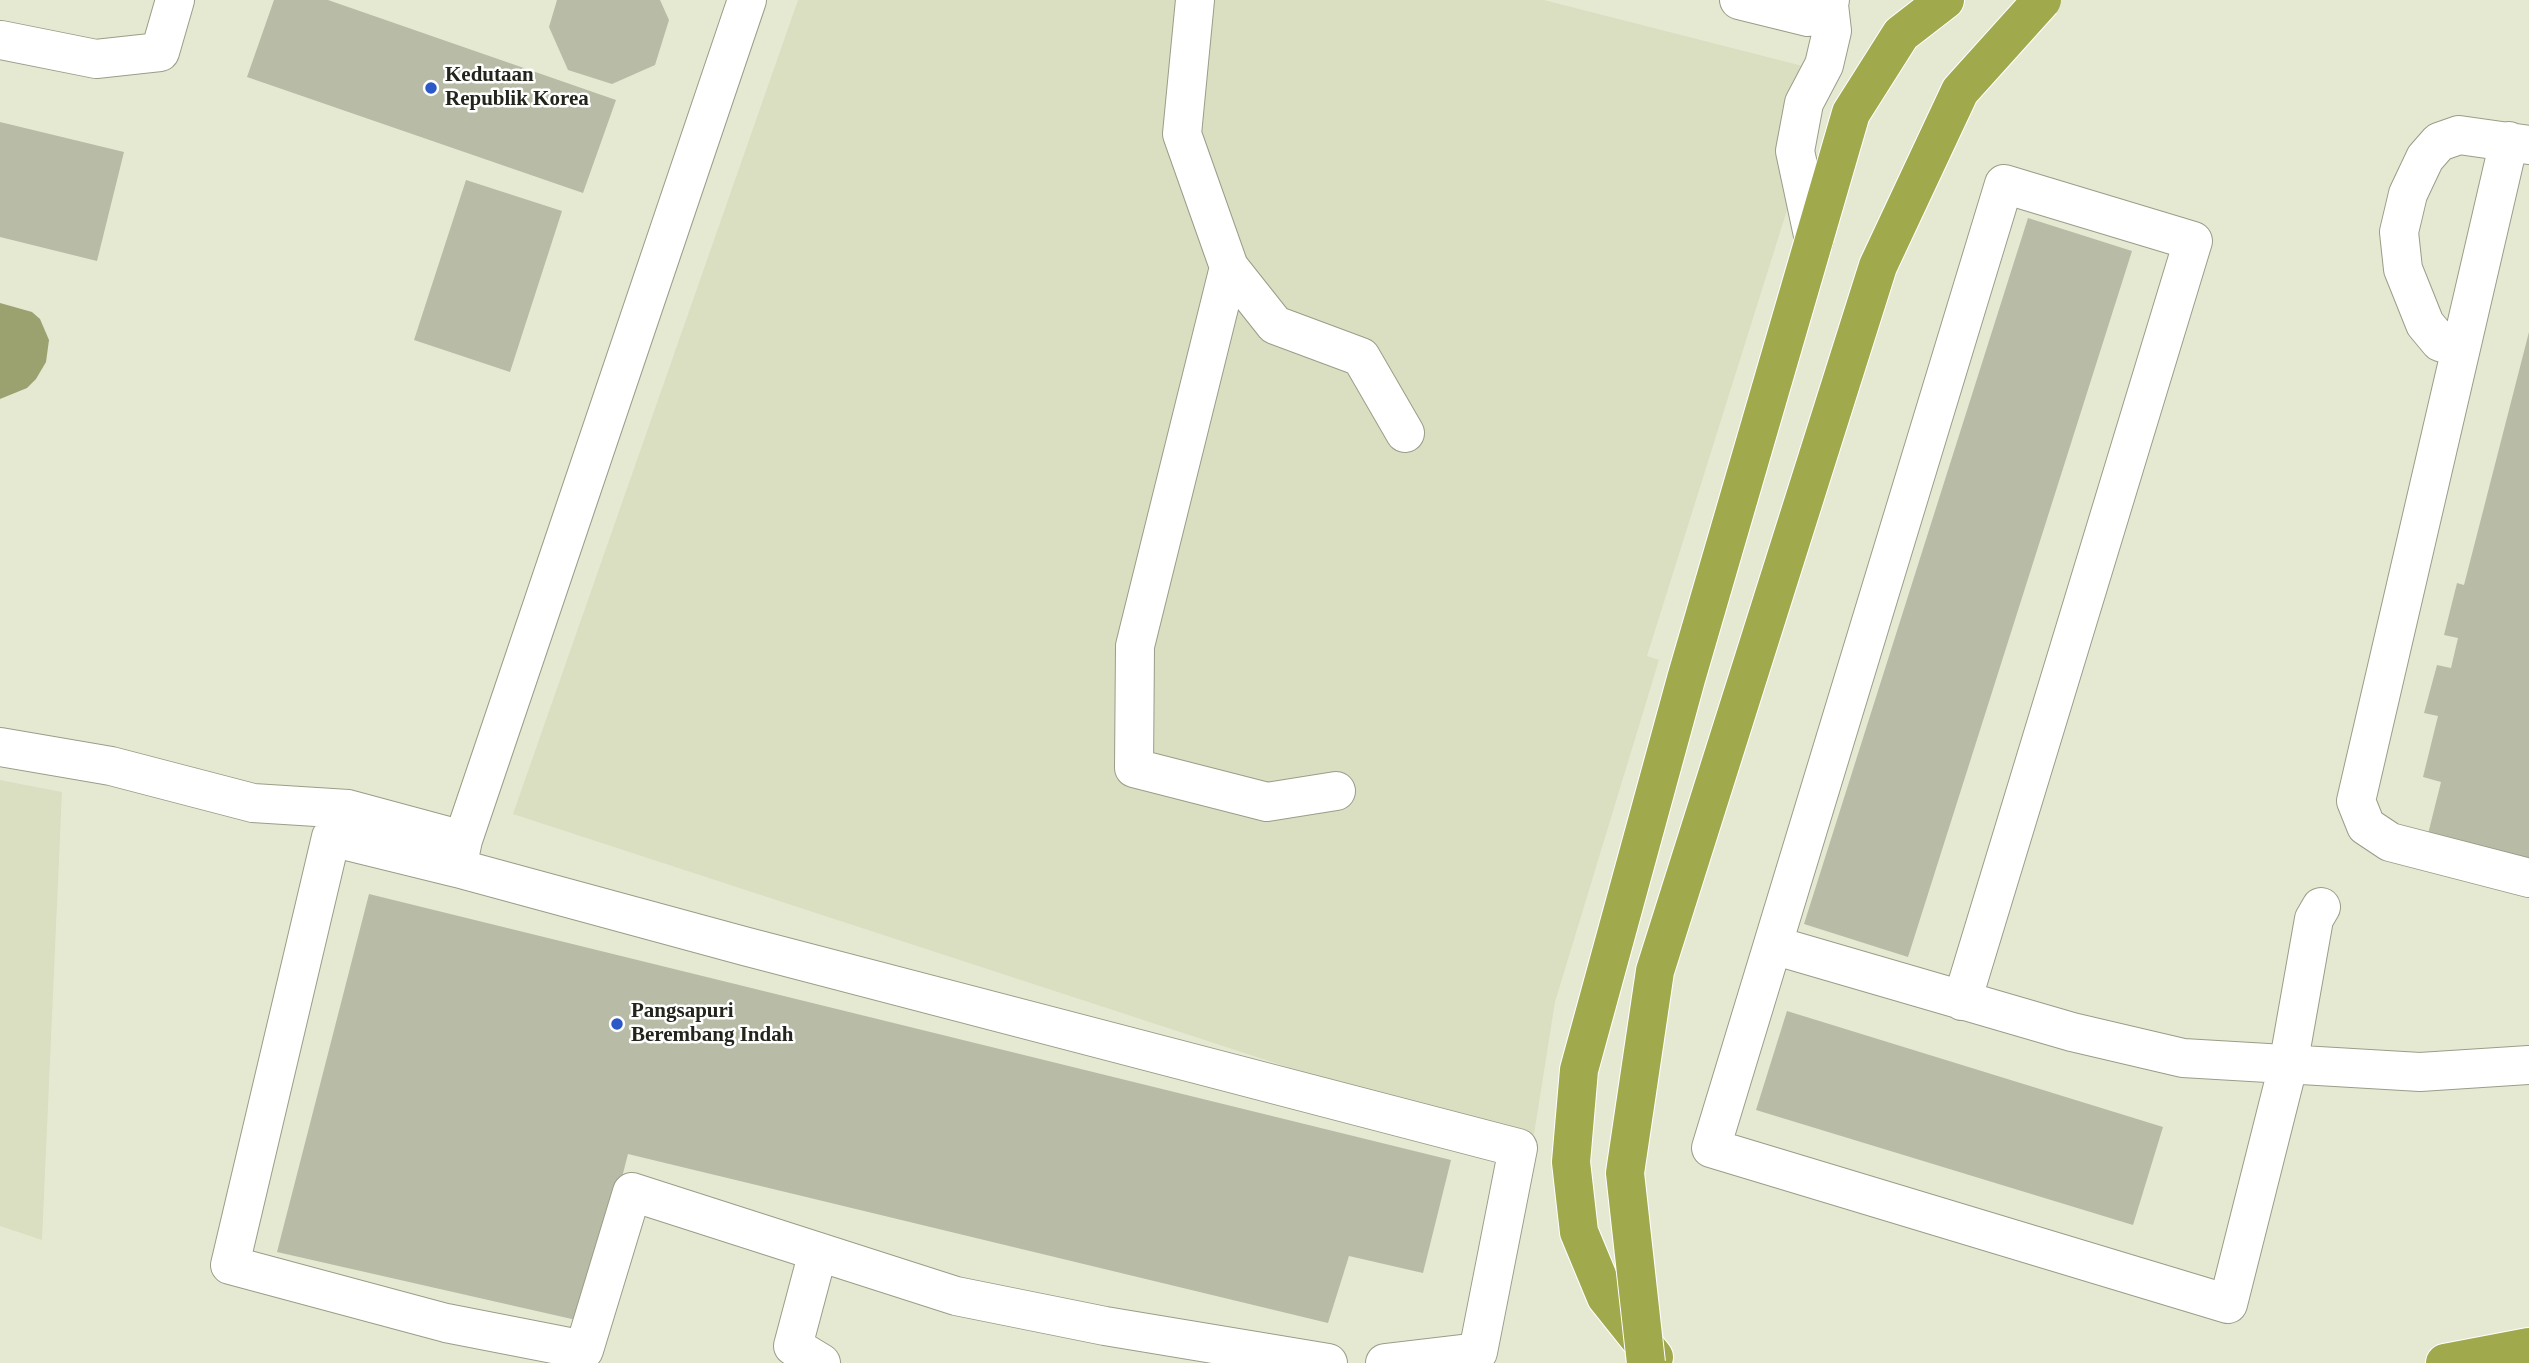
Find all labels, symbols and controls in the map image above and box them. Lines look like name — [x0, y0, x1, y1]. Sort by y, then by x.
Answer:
place label: Kedutaan Republik Korea — [445, 63, 589, 113]
marker: Kedutaan Republik Korea — [423, 80, 439, 96]
place label: Pangsapuri Berembang Indah — [631, 999, 793, 1049]
marker: Pangsapuri Berembang Indah — [609, 1016, 625, 1032]

